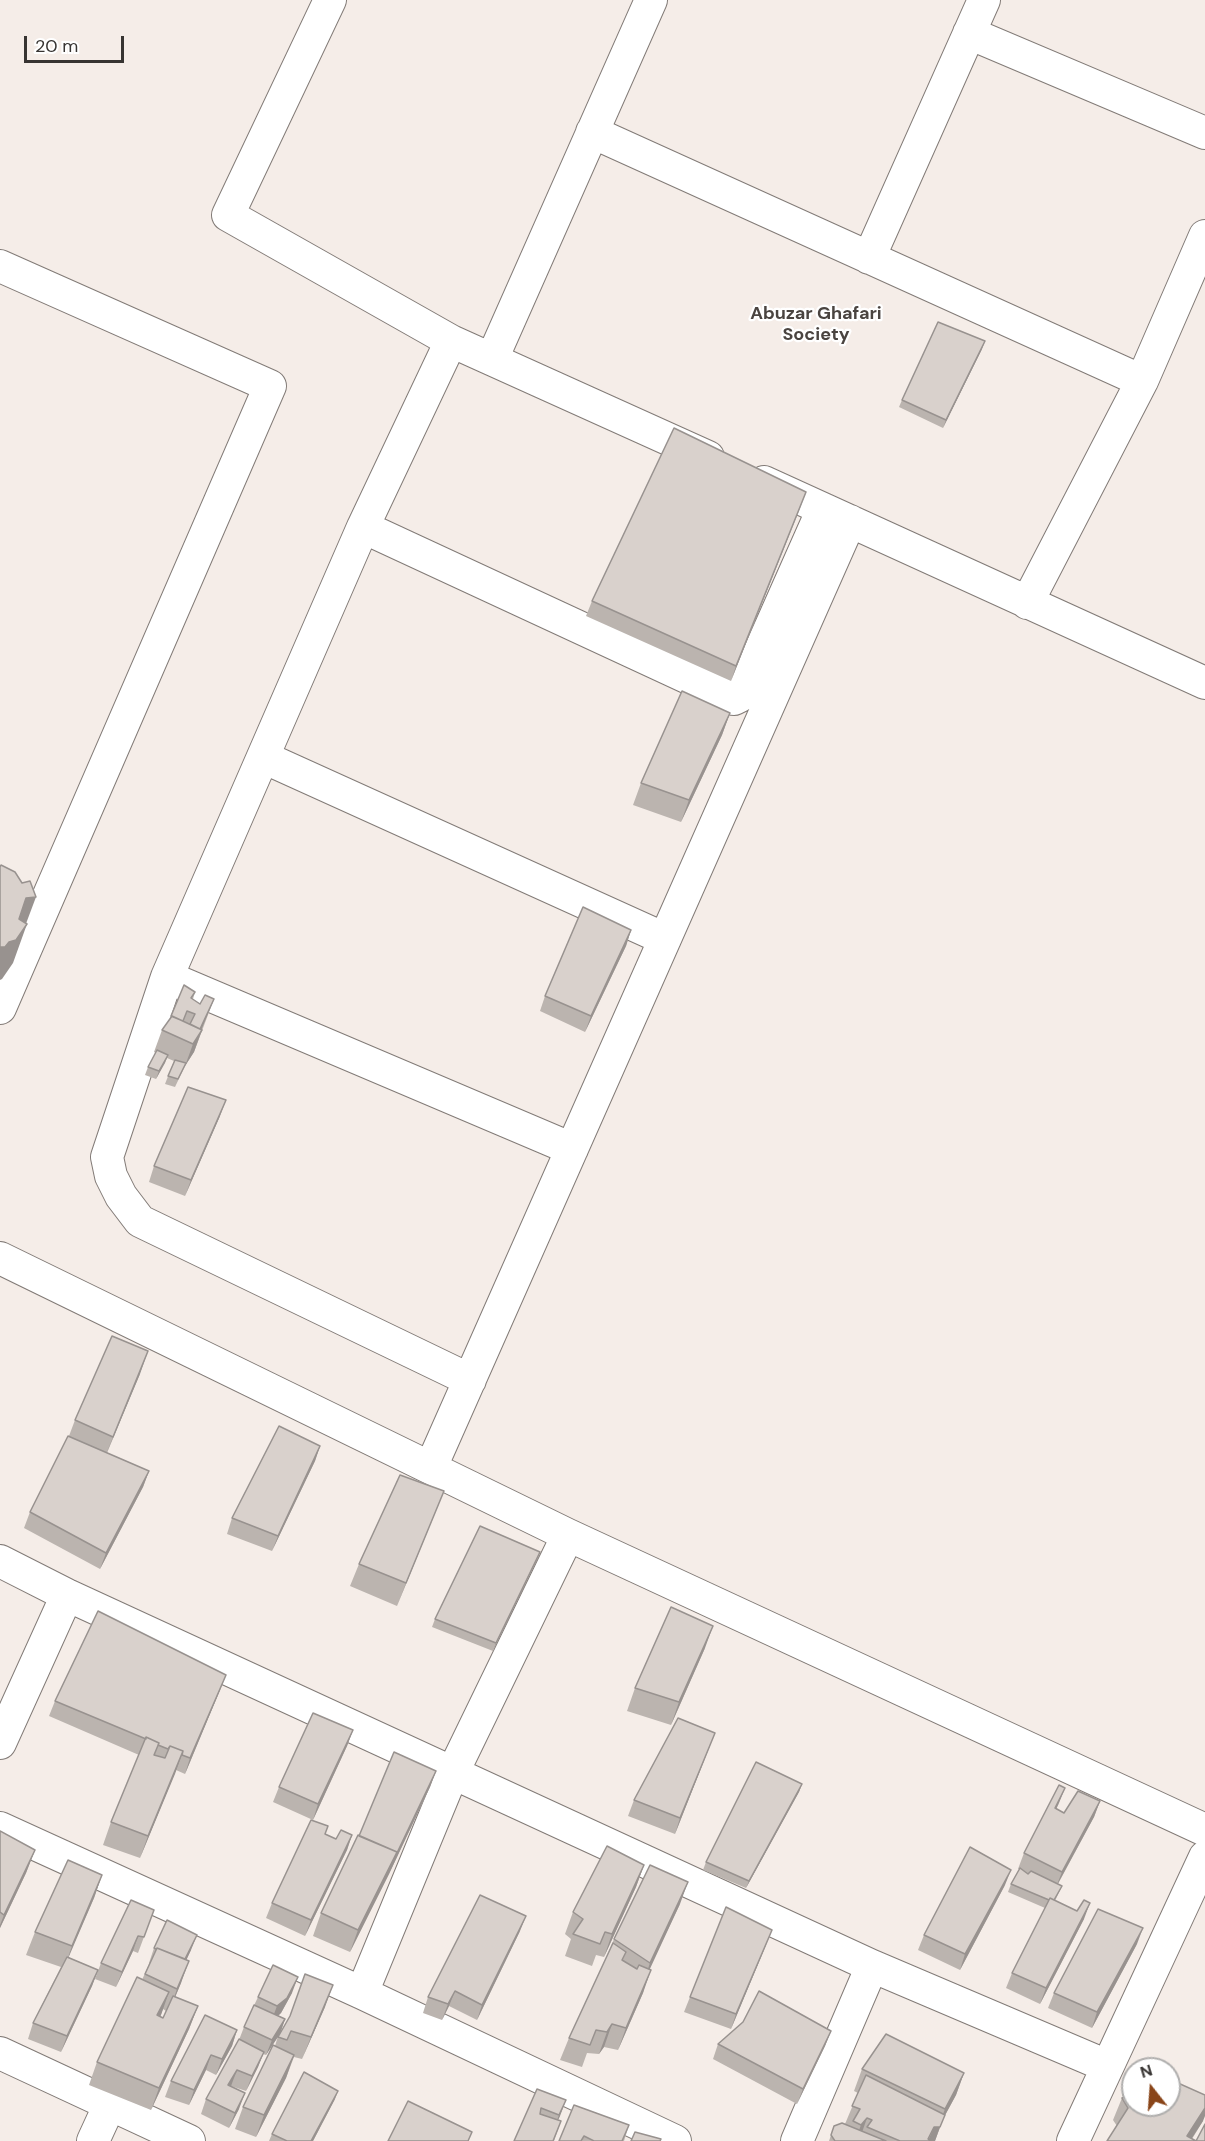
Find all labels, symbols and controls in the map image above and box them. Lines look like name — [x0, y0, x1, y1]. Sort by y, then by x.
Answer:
scale bar — [27, 24, 128, 62]
text: 20 m — [35, 34, 78, 58]
district label: Abuzar Ghafari Society — [750, 303, 882, 346]
north arrow — [1121, 2057, 1181, 2117]
text: N — [1138, 2059, 1155, 2083]

